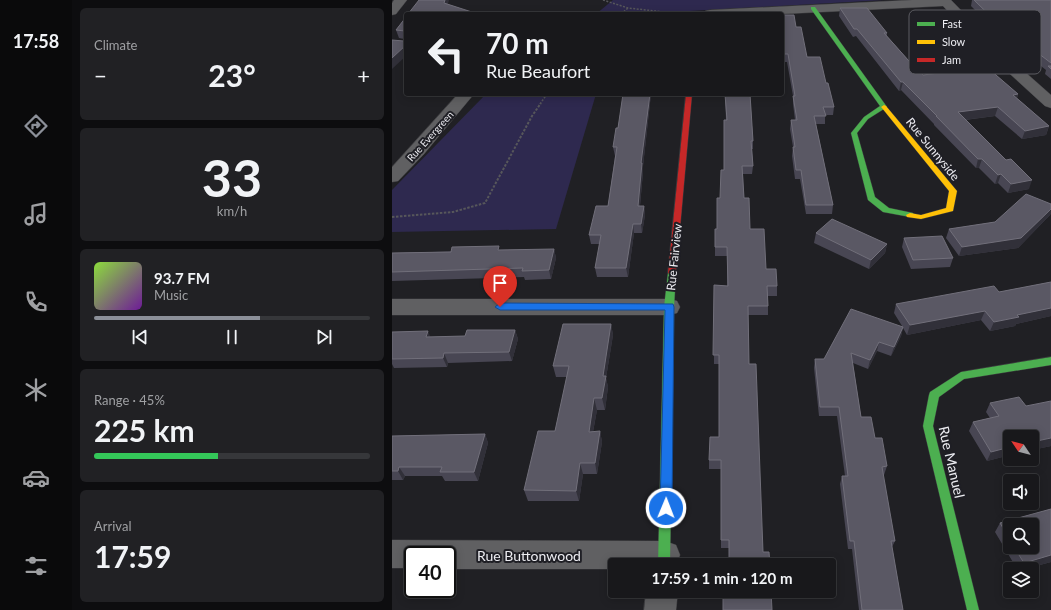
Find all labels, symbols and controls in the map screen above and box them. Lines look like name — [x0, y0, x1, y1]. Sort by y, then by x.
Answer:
legend — [909, 10, 1041, 74]
text: Fast — [942, 17, 962, 30]
text: 70 m — [486, 26, 549, 60]
icon: left — [420, 28, 472, 80]
text: 17:58 — [13, 30, 59, 52]
text: Slow — [942, 35, 966, 48]
text: Climate — [94, 37, 137, 53]
text: Jam — [942, 53, 961, 66]
text: 23° — [208, 57, 256, 93]
text: Rue Beaufort — [486, 60, 590, 82]
text: − — [94, 62, 107, 89]
text: + — [357, 62, 370, 89]
street label: Rue Evergreen — [404, 108, 456, 164]
icon: directions — [22, 112, 50, 140]
street label: Rue Sunnyside — [903, 114, 963, 184]
text: 33 — [202, 146, 262, 208]
icon: music — [22, 200, 50, 228]
text: km/h — [217, 203, 247, 219]
street label: Rue Fairview — [663, 222, 685, 291]
pin — [483, 266, 517, 307]
text: 93.7 FM — [154, 269, 210, 287]
icon: arrive — [489, 272, 511, 294]
text: Music — [154, 287, 188, 303]
icon: phone — [22, 288, 50, 316]
icon: previous — [129, 326, 151, 348]
icon: pause — [221, 326, 243, 348]
icon: next — [313, 326, 335, 348]
icon: climate — [22, 376, 50, 404]
text: Range · 45% — [94, 392, 165, 408]
text: 225 km — [94, 412, 195, 448]
street label: Rue Manuel — [935, 424, 969, 500]
north arrow — [1003, 430, 1039, 466]
map controls — [1003, 430, 1039, 598]
icon: car — [22, 464, 50, 492]
button: sound — [1003, 474, 1039, 510]
position arrow — [645, 487, 687, 529]
text: Arrival — [94, 518, 131, 534]
button: search — [1003, 518, 1039, 554]
text: 17:59 — [94, 538, 171, 574]
speed limit sign: 40 — [404, 546, 456, 598]
street label: Rue Buttonwood — [477, 547, 581, 564]
icon: filters — [22, 552, 50, 580]
button: layers — [1003, 562, 1039, 598]
text: 17:59 · 1 min · 120 m — [652, 569, 792, 587]

